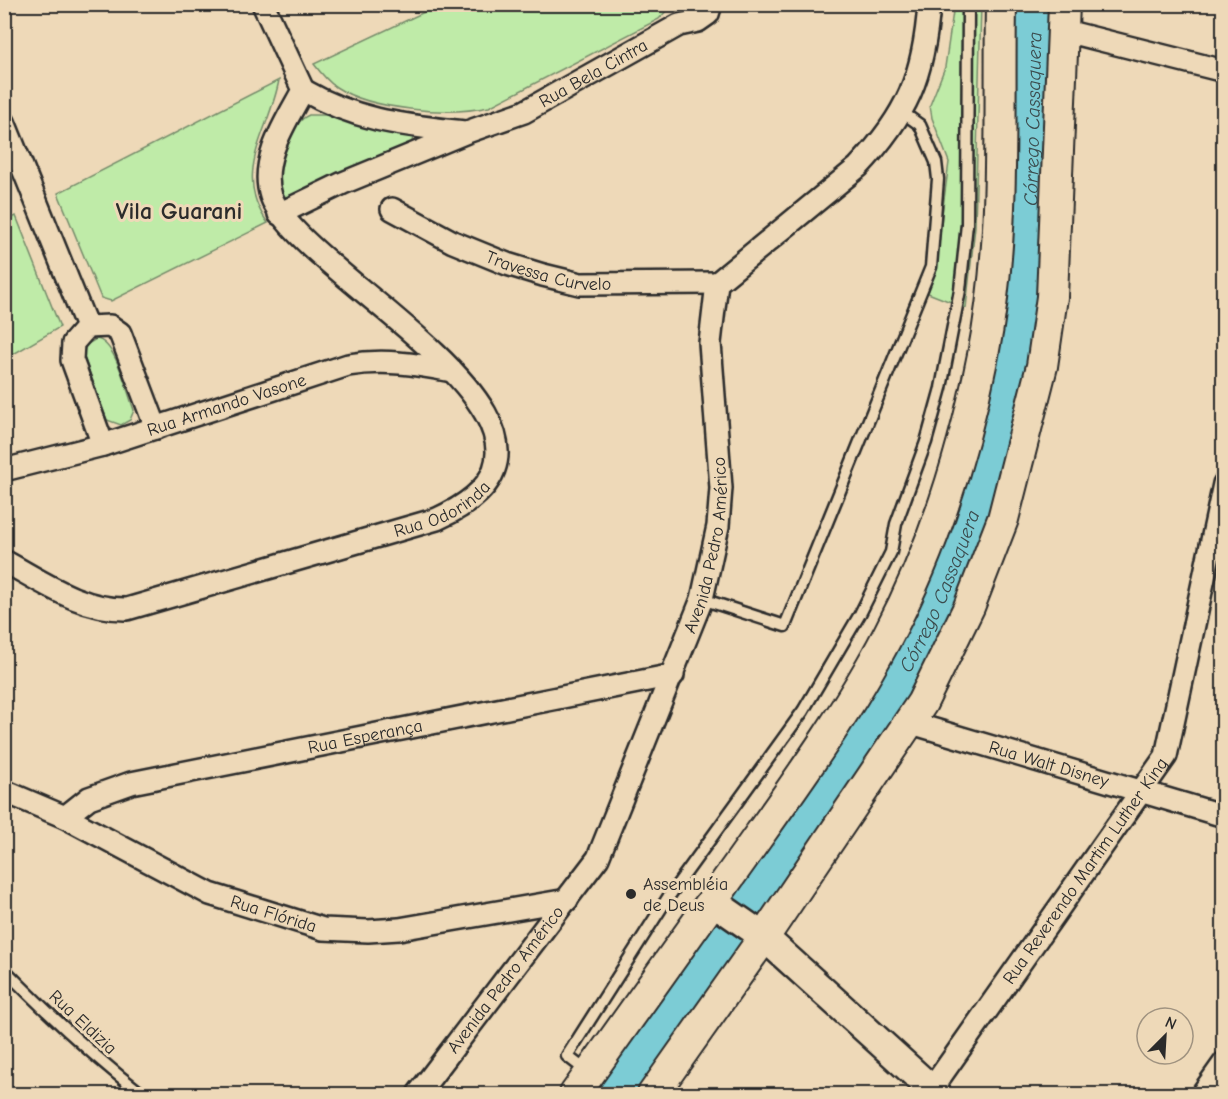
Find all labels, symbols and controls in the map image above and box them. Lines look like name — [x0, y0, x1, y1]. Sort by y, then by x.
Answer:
water label: Córrego Cassaquera — [1020, 31, 1046, 206]
street label: Rua Bela Cintra — [536, 35, 651, 112]
district label: Vila Guarani — [116, 197, 242, 225]
street label: Travessa Curvelo — [482, 246, 611, 295]
street label: Rua Armando Vasone — [144, 369, 309, 441]
street label: Avenida Pedro Américo — [679, 456, 732, 636]
street label: Rua Odorinda — [391, 477, 495, 542]
water label: Córrego Cassaquera — [894, 507, 985, 676]
street label: Rua Esperança — [306, 715, 424, 758]
street label: Rua Walt Disney — [986, 737, 1112, 792]
street label: Rua Reverendo Martim Luther King — [999, 754, 1173, 988]
place label: Assembléia de Deus — [643, 874, 728, 916]
marker: Assembléia de Deus — [624, 887, 638, 901]
street label: Rua Flórida — [228, 891, 319, 937]
street label: Avenida Pedro Américo — [443, 902, 569, 1058]
street label: Rua Eldizia — [44, 986, 121, 1059]
north arrow — [1135, 1006, 1195, 1066]
text: N — [1162, 1013, 1179, 1034]

